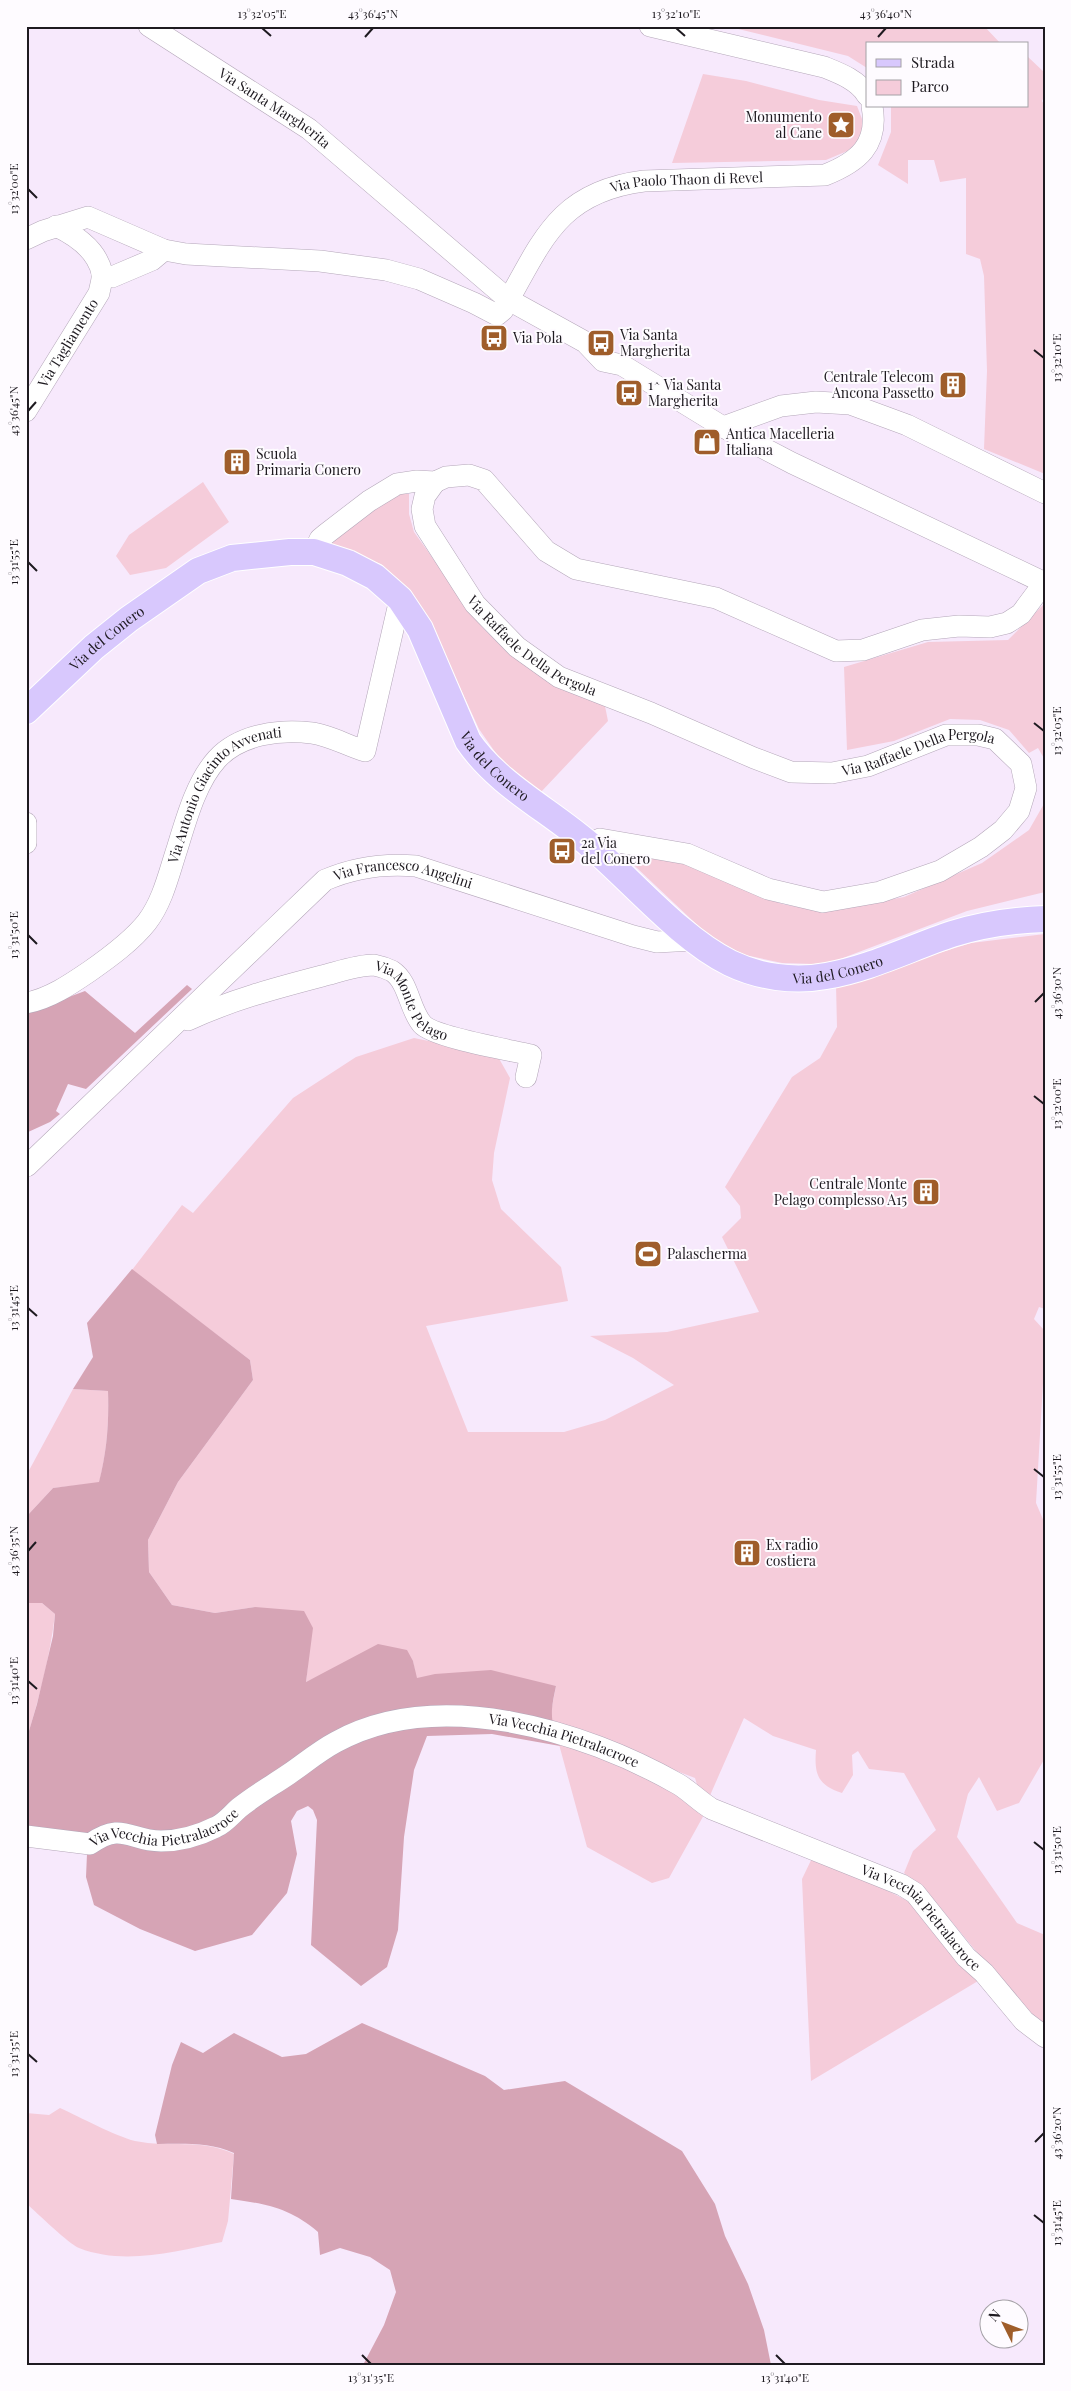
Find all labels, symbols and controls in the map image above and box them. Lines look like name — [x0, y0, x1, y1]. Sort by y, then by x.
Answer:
text: 13°32'05"E — [237, 5, 287, 21]
text: 43°36'45"N — [348, 5, 399, 21]
text: 13°32'10"E — [652, 5, 700, 21]
text: 43°36'40"N — [860, 5, 913, 21]
legend — [866, 42, 1028, 108]
text: Strada — [911, 52, 955, 72]
street label: Via Santa Margherita — [214, 63, 335, 152]
text: Parco — [911, 76, 949, 96]
place label: Monumento al Cane — [745, 107, 822, 142]
place icon: Monumento al Cane — [826, 110, 856, 140]
text: 13°32'00"E — [5, 163, 21, 215]
street label: Via Paolo Thaon di Revel — [607, 167, 763, 197]
street label: Via Tagliamento — [32, 294, 102, 392]
bus stop icon: Via Pola — [479, 323, 509, 353]
place label: Via Santa Margherita — [619, 325, 690, 360]
place label: Via Pola — [512, 328, 562, 347]
bus stop icon: Via Santa Margherita — [586, 328, 616, 358]
text: 13°32'10"E — [1048, 334, 1064, 382]
place label: Centrale Telecom Ancona Passetto — [824, 367, 935, 402]
building icon: Centrale Telecom Ancona Passetto — [938, 370, 968, 400]
place label: 1^ Via Santa Margherita — [648, 375, 721, 410]
bus stop icon: 1^ Via Santa Margherita — [614, 378, 644, 408]
text: 43°36'45"N — [5, 385, 21, 436]
place label: Antica Macelleria Italiana — [725, 424, 835, 459]
shop icon: Antica Macelleria Italiana — [692, 427, 722, 457]
place label: Scuola Primaria Conero — [256, 444, 361, 479]
building icon: Scuola Primaria Conero — [222, 447, 252, 477]
text: 13°31'55"E — [5, 539, 21, 585]
street label: Via Raffaele Della Pergola — [462, 591, 599, 700]
street label: Via del Conero — [64, 601, 148, 675]
text: 13°32'05"E — [1048, 706, 1064, 756]
street label: Via Antonio Giacinto Avvenati — [163, 722, 283, 866]
street label: Via Raffaele Della Pergola — [839, 725, 997, 780]
street label: Via del Conero — [456, 728, 534, 805]
place label: 2a Via del Conero — [581, 833, 650, 868]
bus stop icon: 2a Via del Conero — [547, 836, 577, 866]
street label: Via Francesco Angelini — [330, 855, 475, 893]
text: 13°31'50"E — [5, 911, 21, 959]
street label: Via del Conero — [792, 951, 886, 988]
street label: Via Monte Pelago — [372, 955, 451, 1045]
text: 43°36'30"N — [1048, 966, 1064, 1019]
text: 13°32'00"E — [1048, 1078, 1064, 1130]
place label: Centrale Monte Pelago complesso A15 — [774, 1174, 907, 1209]
building icon: Centrale Monte Pelago complesso A15 — [911, 1177, 941, 1207]
sports icon: Palascherma — [633, 1239, 663, 1269]
place label: Palascherma — [667, 1244, 747, 1263]
text: 13°31'45"E — [5, 1285, 21, 1331]
text: 13°31'55"E — [1048, 1454, 1064, 1500]
text: 43°36'35"N — [5, 1525, 21, 1576]
place label: Ex radio costiera — [766, 1535, 819, 1570]
building icon: Ex radio costiera — [732, 1538, 762, 1568]
text: 13°31'40"E — [5, 1657, 21, 1705]
street label: Via Vecchia Pietralacroce — [487, 1709, 643, 1772]
street label: Via Vecchia Pietralacroce — [85, 1803, 242, 1851]
text: 13°31'50"E — [1048, 1826, 1064, 1874]
street label: Via Vecchia Pietralacroce — [858, 1859, 985, 1975]
text: 13°31'35"E — [5, 2031, 21, 2077]
text: 43°36'20"N — [1048, 2106, 1064, 2160]
text: 13°31'45"E — [1048, 2200, 1064, 2246]
north arrow — [978, 2298, 1028, 2348]
text: N — [984, 2305, 1004, 2325]
text: 13°31'35"E — [348, 2369, 394, 2385]
text: 13°31'40"E — [761, 2369, 809, 2385]

